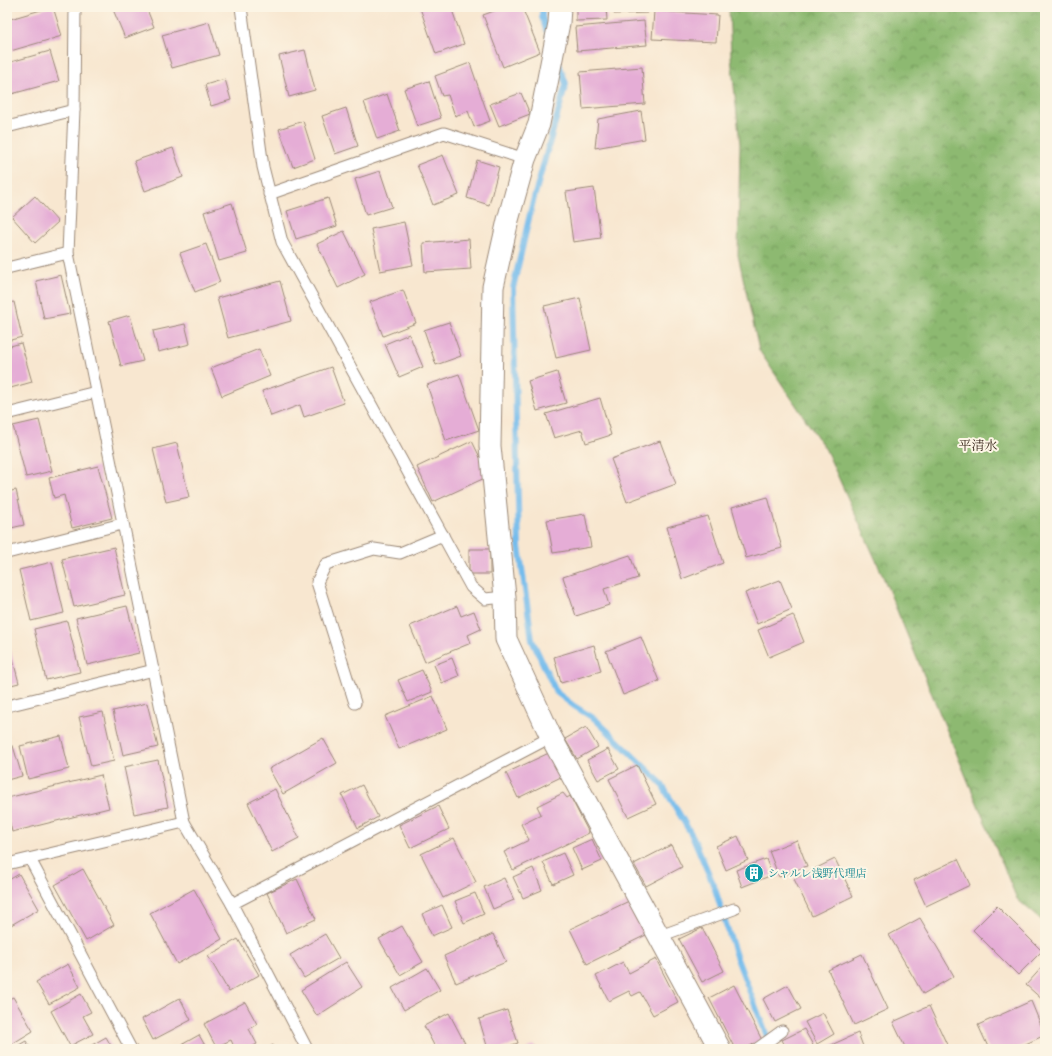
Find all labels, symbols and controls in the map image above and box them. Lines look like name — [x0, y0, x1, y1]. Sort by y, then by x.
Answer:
district label: 平清水 — [958, 438, 998, 453]
building icon: シャルレ浅野代理店 — [743, 862, 765, 884]
place label: シャルレ浅野代理店 — [768, 867, 867, 880]

